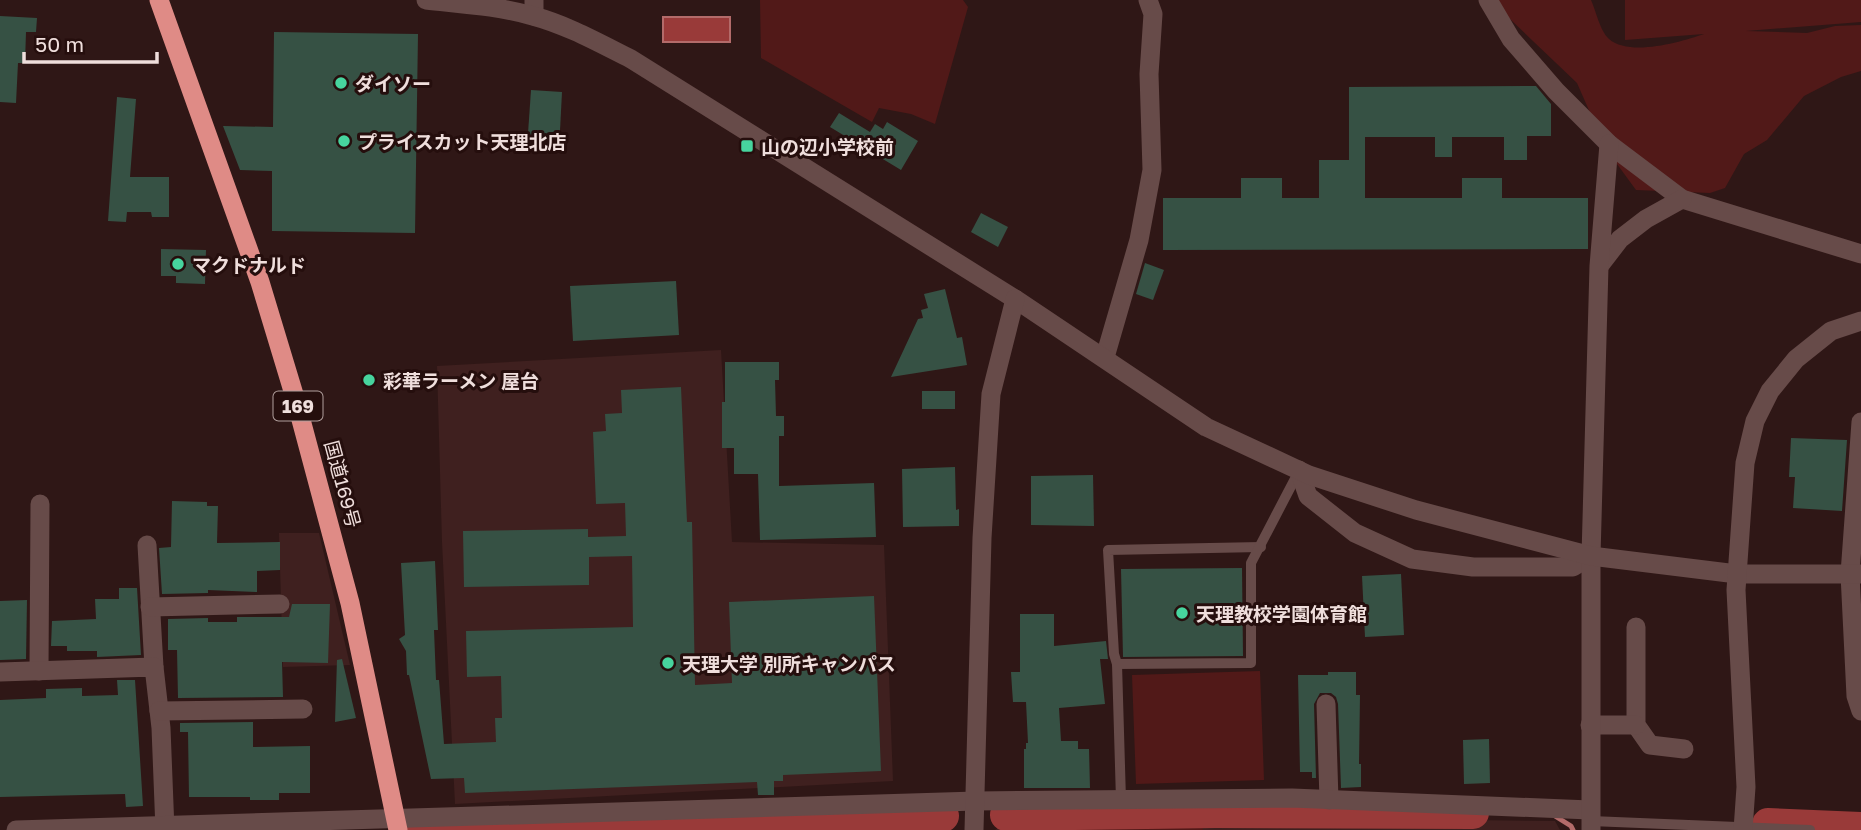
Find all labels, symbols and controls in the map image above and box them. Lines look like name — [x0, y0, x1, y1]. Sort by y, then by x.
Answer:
scale bar — [24, 21, 158, 65]
text: 50 m — [35, 31, 84, 57]
place label: ダイソー — [355, 72, 431, 95]
marker: ダイソー — [333, 75, 349, 91]
place label: プライスカット天理北店 — [358, 130, 566, 153]
marker: プライスカット天理北店 — [336, 133, 352, 149]
place label: 山の辺小学校前 — [761, 135, 894, 158]
marker: 山の辺小学校前 — [739, 138, 755, 154]
place label: マクドナルド — [192, 253, 306, 276]
marker: マクドナルド — [170, 256, 186, 272]
place label: 彩華ラーメン 屋台 — [383, 369, 539, 392]
marker: 彩華ラーメン 屋台 — [361, 372, 377, 388]
road number: 169 — [274, 392, 322, 420]
street label: 国道169号 — [320, 438, 366, 530]
place label: 天理教校学園体育館 — [1196, 602, 1367, 625]
marker: 天理教校学園体育館 — [1174, 605, 1190, 621]
place label: 天理大学 別所キャンパス — [682, 652, 896, 675]
marker: 天理大学 別所キャンパス — [660, 655, 676, 671]

